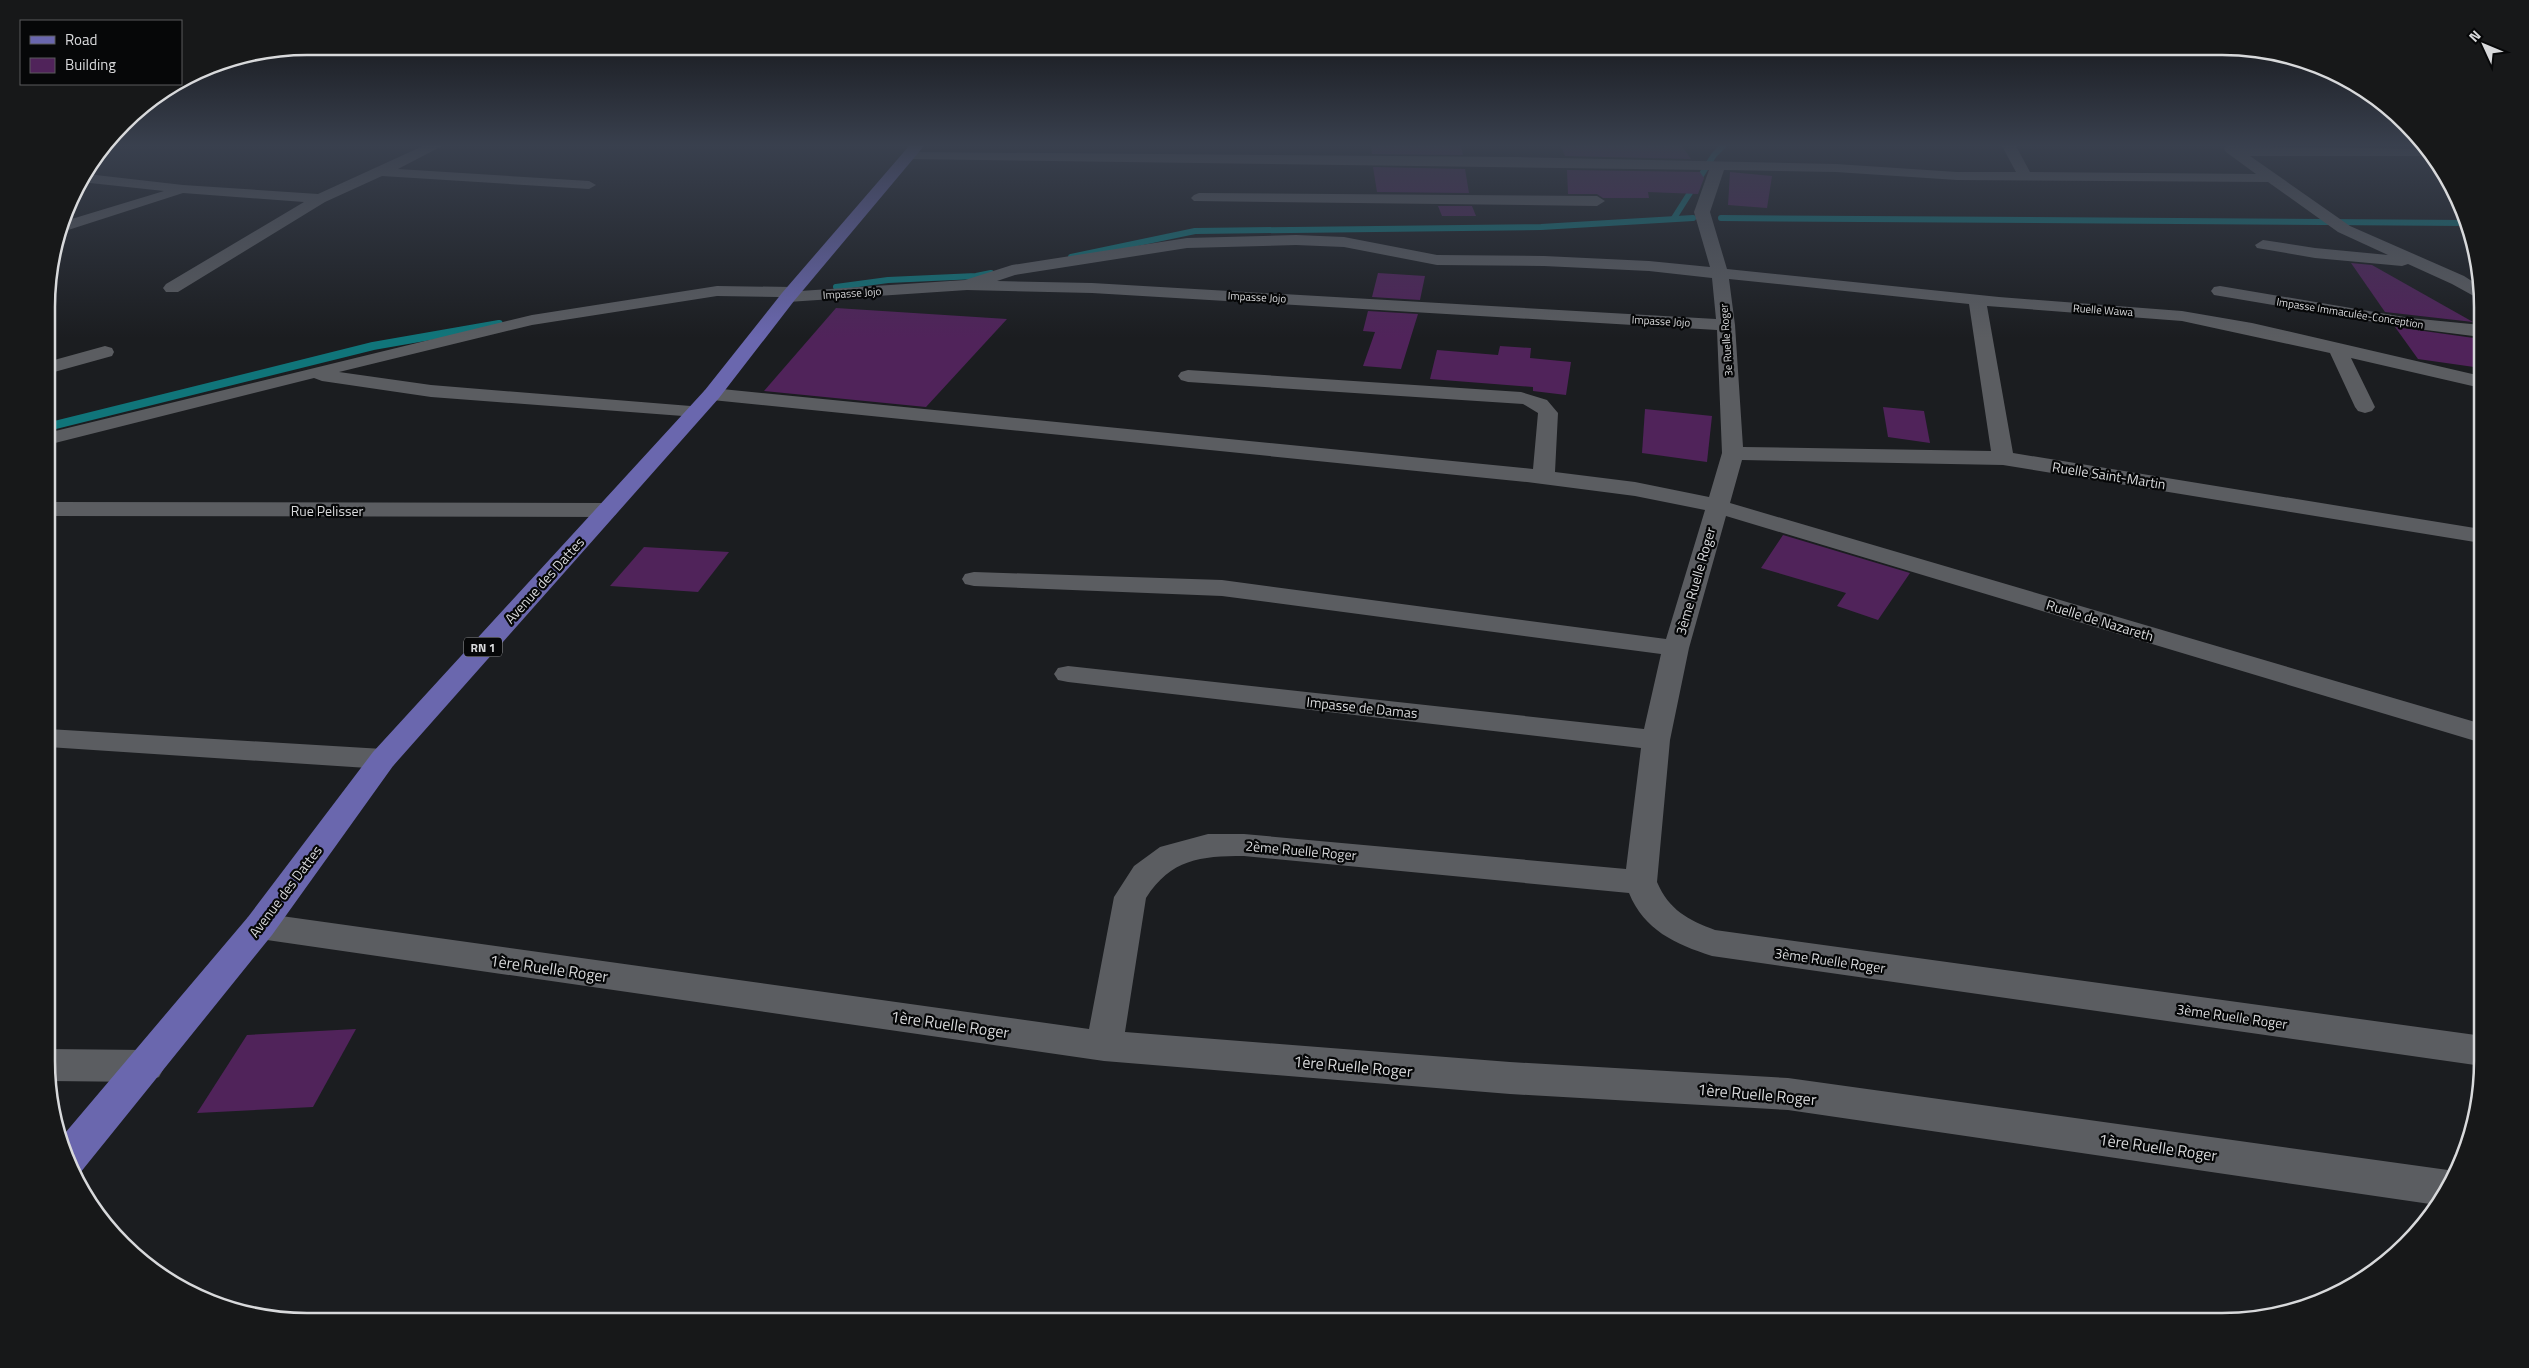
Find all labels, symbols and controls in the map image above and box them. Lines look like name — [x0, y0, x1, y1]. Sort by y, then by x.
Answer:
legend — [20, 20, 182, 85]
north arrow — [2459, 20, 2509, 70]
text: N — [2463, 25, 2485, 46]
text: Road — [65, 28, 97, 51]
text: Building — [65, 53, 116, 76]
street label: Impasse Jojo — [822, 283, 882, 303]
street label: Impasse Jojo — [1227, 287, 1287, 307]
street label: Impasse Immaculée-Conception — [2275, 293, 2425, 333]
street label: Ruelle Wawa — [2072, 300, 2134, 320]
street label: 3e Ruelle Roger — [1715, 303, 1737, 377]
street label: Impasse Jojo — [1631, 311, 1691, 331]
street label: Ruelle Saint-Martin — [2051, 456, 2167, 494]
street label: Rue Pelisser — [291, 500, 364, 521]
street label: 3ème Ruelle Roger — [1670, 524, 1720, 637]
street label: Avenue des Dattes — [499, 532, 589, 628]
street label: Ruelle de Nazareth — [2044, 594, 2156, 646]
road number: RN 1 — [464, 638, 502, 656]
street label: Impasse de Damas — [1305, 691, 1419, 723]
street label: 2ème Ruelle Roger — [1245, 835, 1358, 865]
street label: Avenue des Dattes — [243, 841, 327, 941]
street label: 3ème Ruelle Roger — [1773, 942, 1887, 978]
street label: 1ère Ruelle Roger — [488, 948, 610, 988]
street label: 3ème Ruelle Roger — [2175, 998, 2289, 1034]
street label: 1ère Ruelle Roger — [889, 1004, 1011, 1044]
street label: 1ère Ruelle Roger — [1292, 1049, 1414, 1083]
street label: 1ère Ruelle Roger — [1696, 1077, 1818, 1111]
street label: 1ère Ruelle Roger — [2097, 1127, 2219, 1167]

